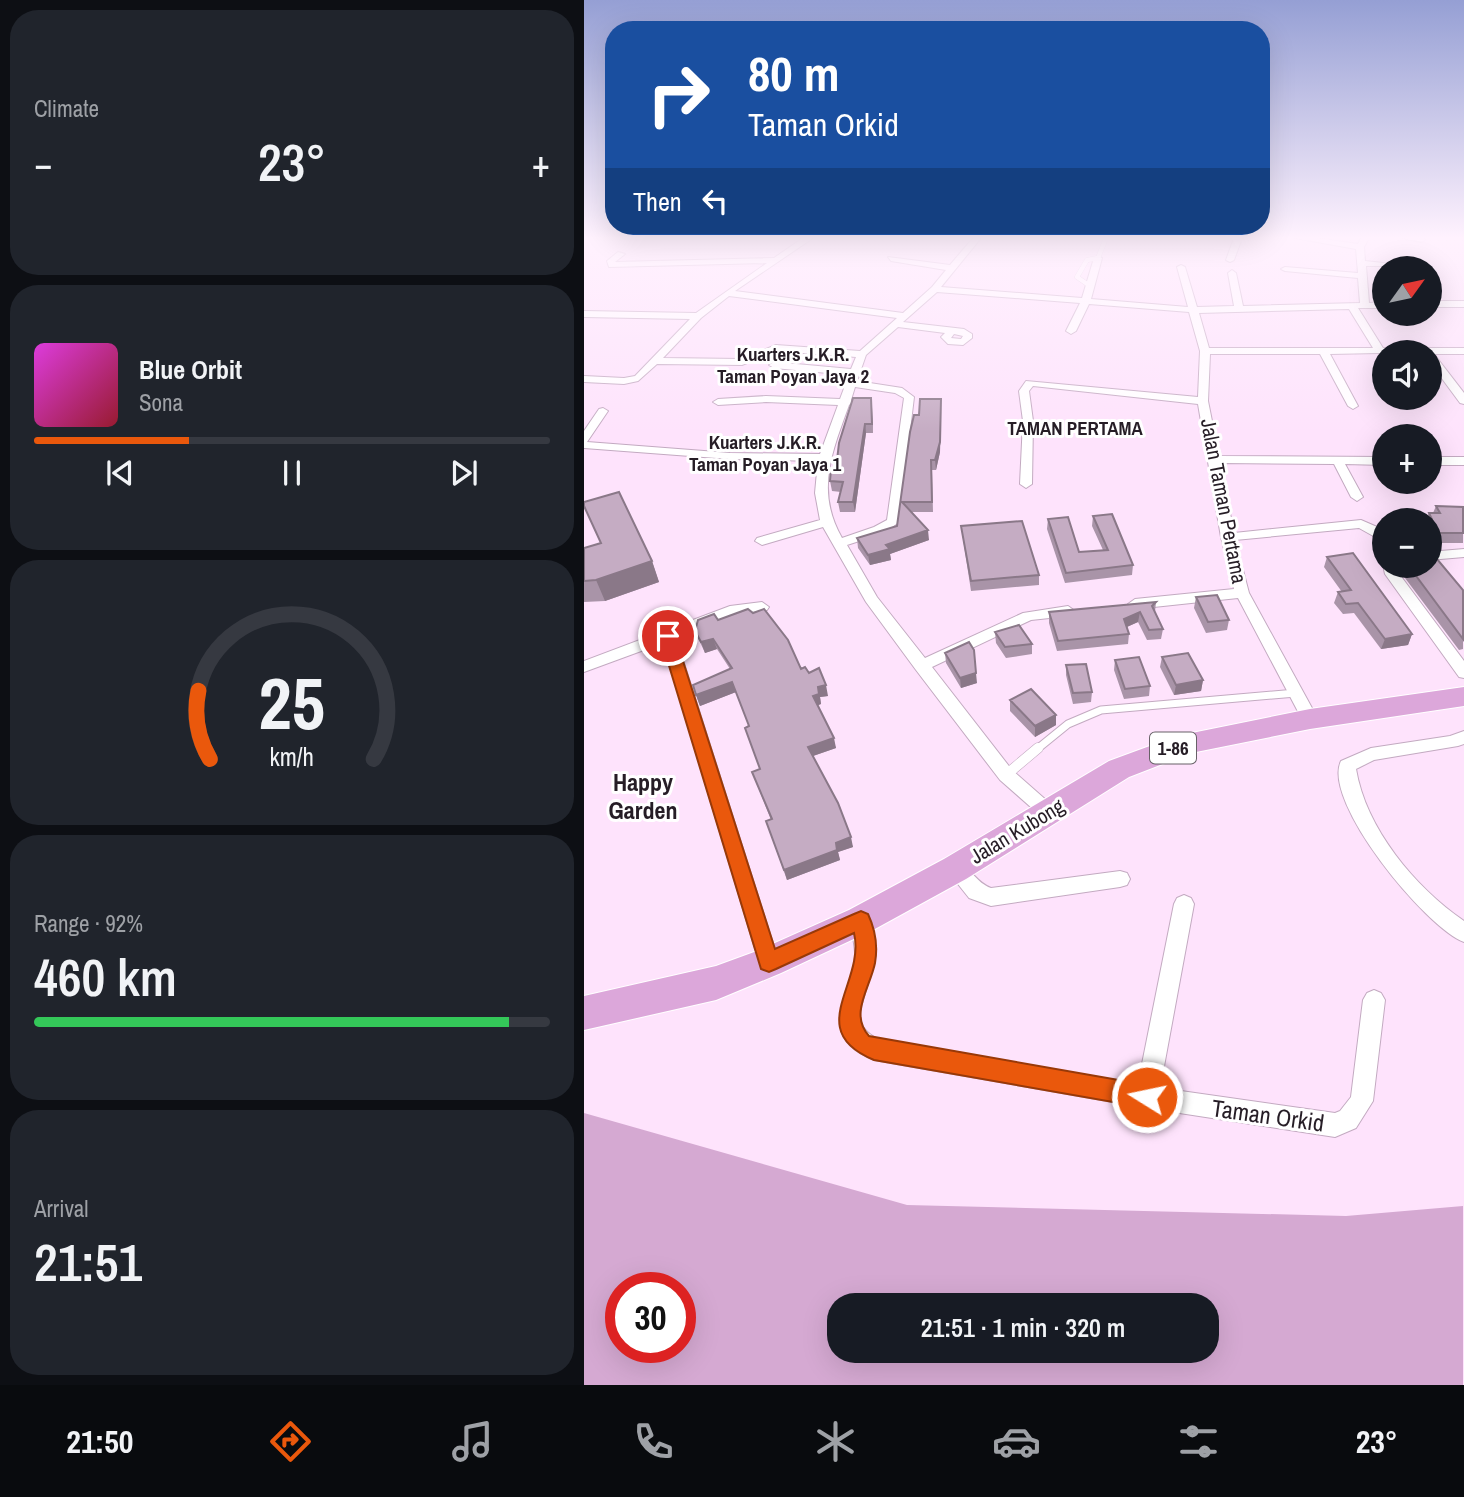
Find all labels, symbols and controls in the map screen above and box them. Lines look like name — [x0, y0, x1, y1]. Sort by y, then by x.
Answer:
text: 80 m — [748, 40, 840, 106]
icon: right — [633, 49, 724, 140]
text: Climate — [34, 93, 99, 124]
text: Taman Orkid — [748, 103, 899, 146]
text: 23° — [258, 127, 326, 197]
text: − — [34, 138, 52, 189]
text: + — [532, 138, 550, 189]
icon: left — [696, 182, 734, 220]
text: Then — [633, 184, 682, 219]
north arrow — [1372, 256, 1442, 326]
map controls — [1372, 256, 1442, 578]
button: sound — [1372, 340, 1442, 410]
district label: Kuarters J.K.R. Taman Poyan Jaya 2 — [717, 341, 869, 389]
text: Blue Orbit — [139, 352, 242, 387]
text: Sona — [139, 387, 183, 418]
district label: TAMAN PERTAMA — [1007, 415, 1143, 441]
street label: Jalan Taman Pertama — [1194, 416, 1254, 586]
button: + — [1372, 424, 1442, 494]
district label: Kuarters J.K.R. Taman Poyan Jaya 1 — [689, 429, 841, 477]
icon: previous — [101, 454, 139, 492]
icon: pause — [273, 454, 311, 492]
icon: next — [445, 454, 483, 492]
button: − — [1372, 508, 1442, 578]
pin — [638, 606, 698, 666]
icon: arrive — [649, 617, 687, 655]
text: 25 — [259, 654, 325, 752]
road number: 1-86 — [1150, 733, 1196, 764]
text: km/h — [270, 739, 314, 773]
district label: Happy Garden — [609, 766, 677, 826]
street label: Jalan Kubong — [964, 791, 1070, 871]
text: Range · 92% — [34, 908, 143, 939]
text: 460 km — [34, 942, 177, 1012]
position arrow — [1110, 1060, 1184, 1134]
street label: Taman Orkid — [1210, 1091, 1326, 1139]
text: Arrival — [34, 1193, 89, 1224]
text: 21:51 — [34, 1227, 142, 1297]
speed limit sign: 30 — [605, 1272, 696, 1363]
text: 21:51 · 1 min · 320 m — [921, 1310, 1125, 1345]
icon: directions — [266, 1417, 315, 1466]
icon: music — [448, 1417, 497, 1466]
icon: phone — [629, 1417, 678, 1466]
icon: climate — [811, 1417, 860, 1466]
icon: car — [992, 1417, 1041, 1466]
icon: filters — [1174, 1417, 1223, 1466]
text: 21:50 — [66, 1420, 133, 1463]
text: 23° — [1356, 1420, 1398, 1463]

